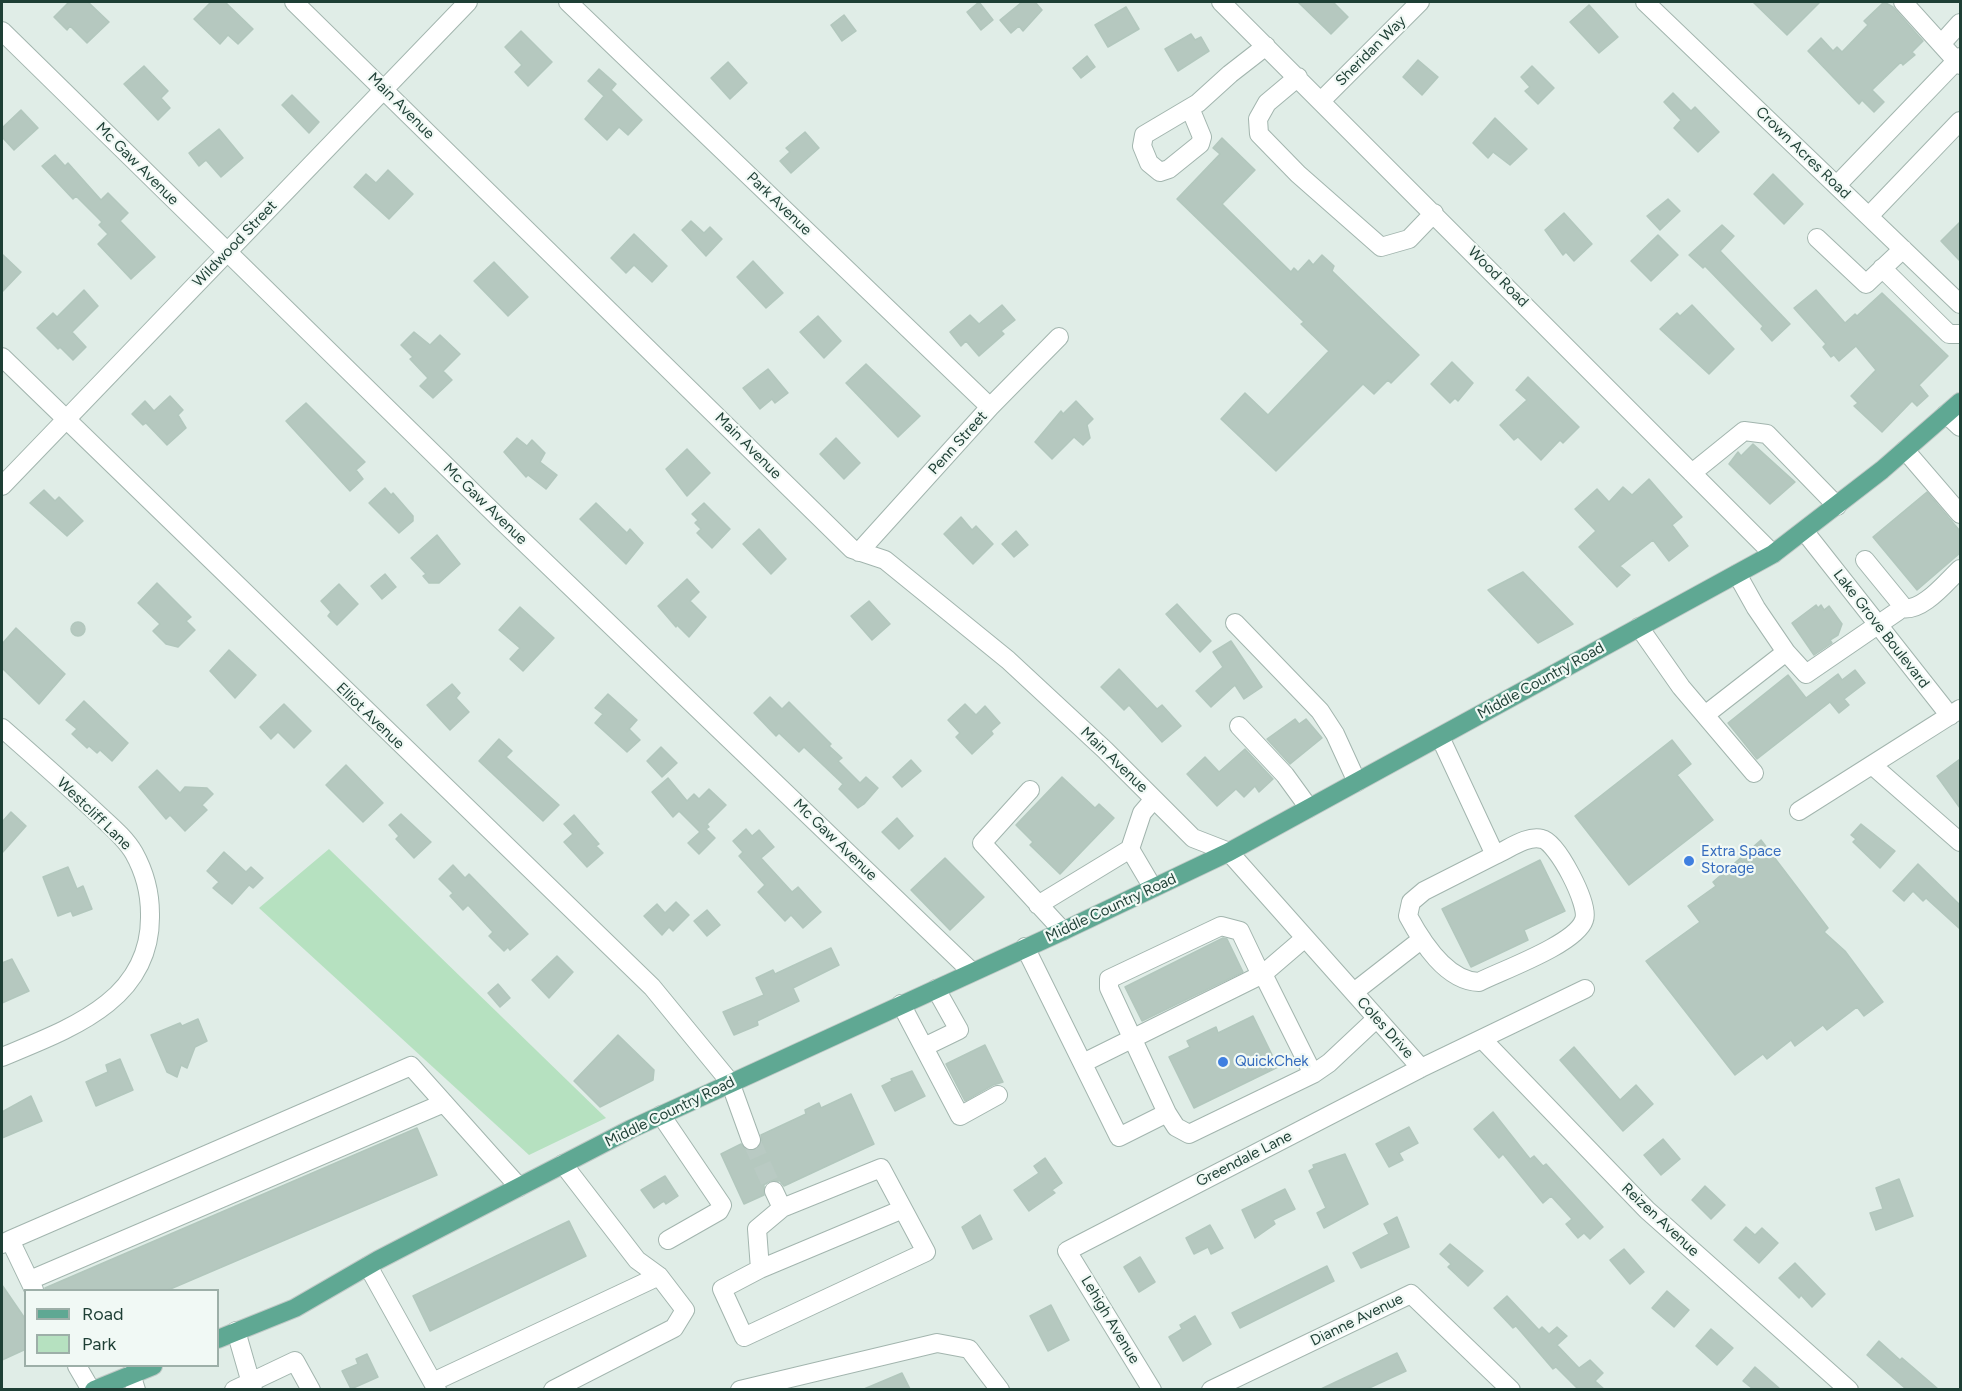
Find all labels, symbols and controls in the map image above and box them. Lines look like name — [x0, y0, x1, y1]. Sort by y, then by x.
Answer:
street label: Sheridan Way — [1332, 12, 1410, 90]
street label: Main Avenue — [364, 69, 438, 143]
street label: Crown Acres Road — [1752, 103, 1854, 203]
street label: Mc Gaw Avenue — [92, 119, 182, 209]
street label: Park Avenue — [743, 169, 815, 239]
street label: Wildwood Street — [189, 197, 281, 291]
street label: Wood Road — [1464, 243, 1532, 311]
street label: Penn Street — [925, 408, 991, 478]
street label: Main Avenue — [711, 409, 785, 483]
street label: Mc Gaw Avenue — [439, 459, 531, 549]
street label: Lake Grove Boulevard — [1829, 566, 1933, 692]
street label: Middle Country Road — [1475, 639, 1607, 723]
street label: Elliot Avenue — [332, 679, 408, 753]
street label: Main Avenue — [1077, 723, 1151, 797]
street label: Westcliff Lane — [53, 774, 135, 854]
street label: Mc Gaw Avenue — [789, 795, 881, 885]
place label: Extra Space Storage — [1701, 843, 1781, 878]
marker: Extra Space Storage — [1682, 854, 1696, 868]
street label: Middle Country Road — [1043, 870, 1179, 946]
street label: Coles Drive — [1353, 994, 1417, 1062]
place label: QuickChek — [1235, 1053, 1309, 1071]
marker: QuickChek — [1216, 1055, 1230, 1069]
street label: Middle Country Road — [602, 1073, 738, 1151]
street label: Greendale Lane — [1193, 1127, 1295, 1191]
street label: Reizen Avenue — [1618, 1180, 1702, 1260]
street label: Lehigh Avenue — [1077, 1273, 1143, 1367]
legend — [24, 1289, 219, 1367]
street label: Dianne Avenue — [1308, 1290, 1406, 1350]
text: Road — [82, 1303, 123, 1325]
text: Park — [82, 1333, 116, 1355]

